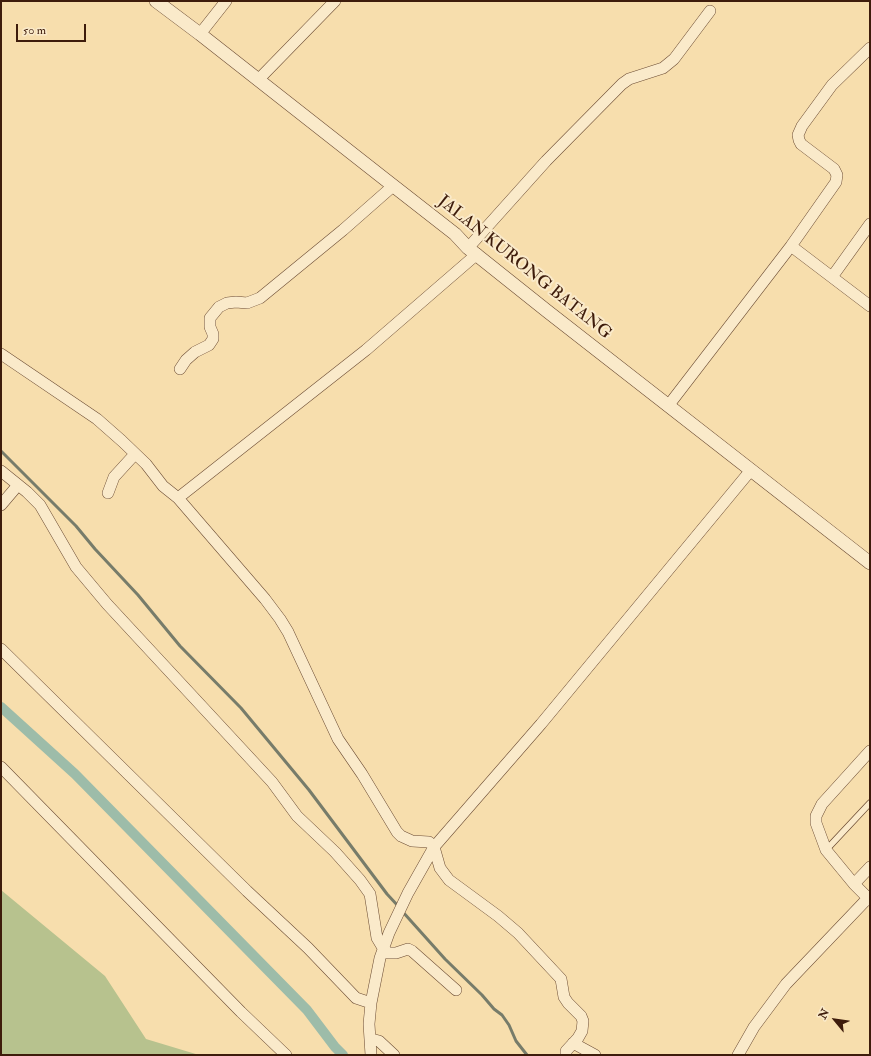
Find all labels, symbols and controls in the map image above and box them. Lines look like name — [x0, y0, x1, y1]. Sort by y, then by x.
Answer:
scale bar — [18, 16, 88, 42]
text: 50 m — [23, 23, 46, 38]
street label: JALAN KURONG BATANG — [433, 192, 615, 344]
north arrow — [815, 1000, 855, 1040]
text: N — [816, 1006, 832, 1021]

